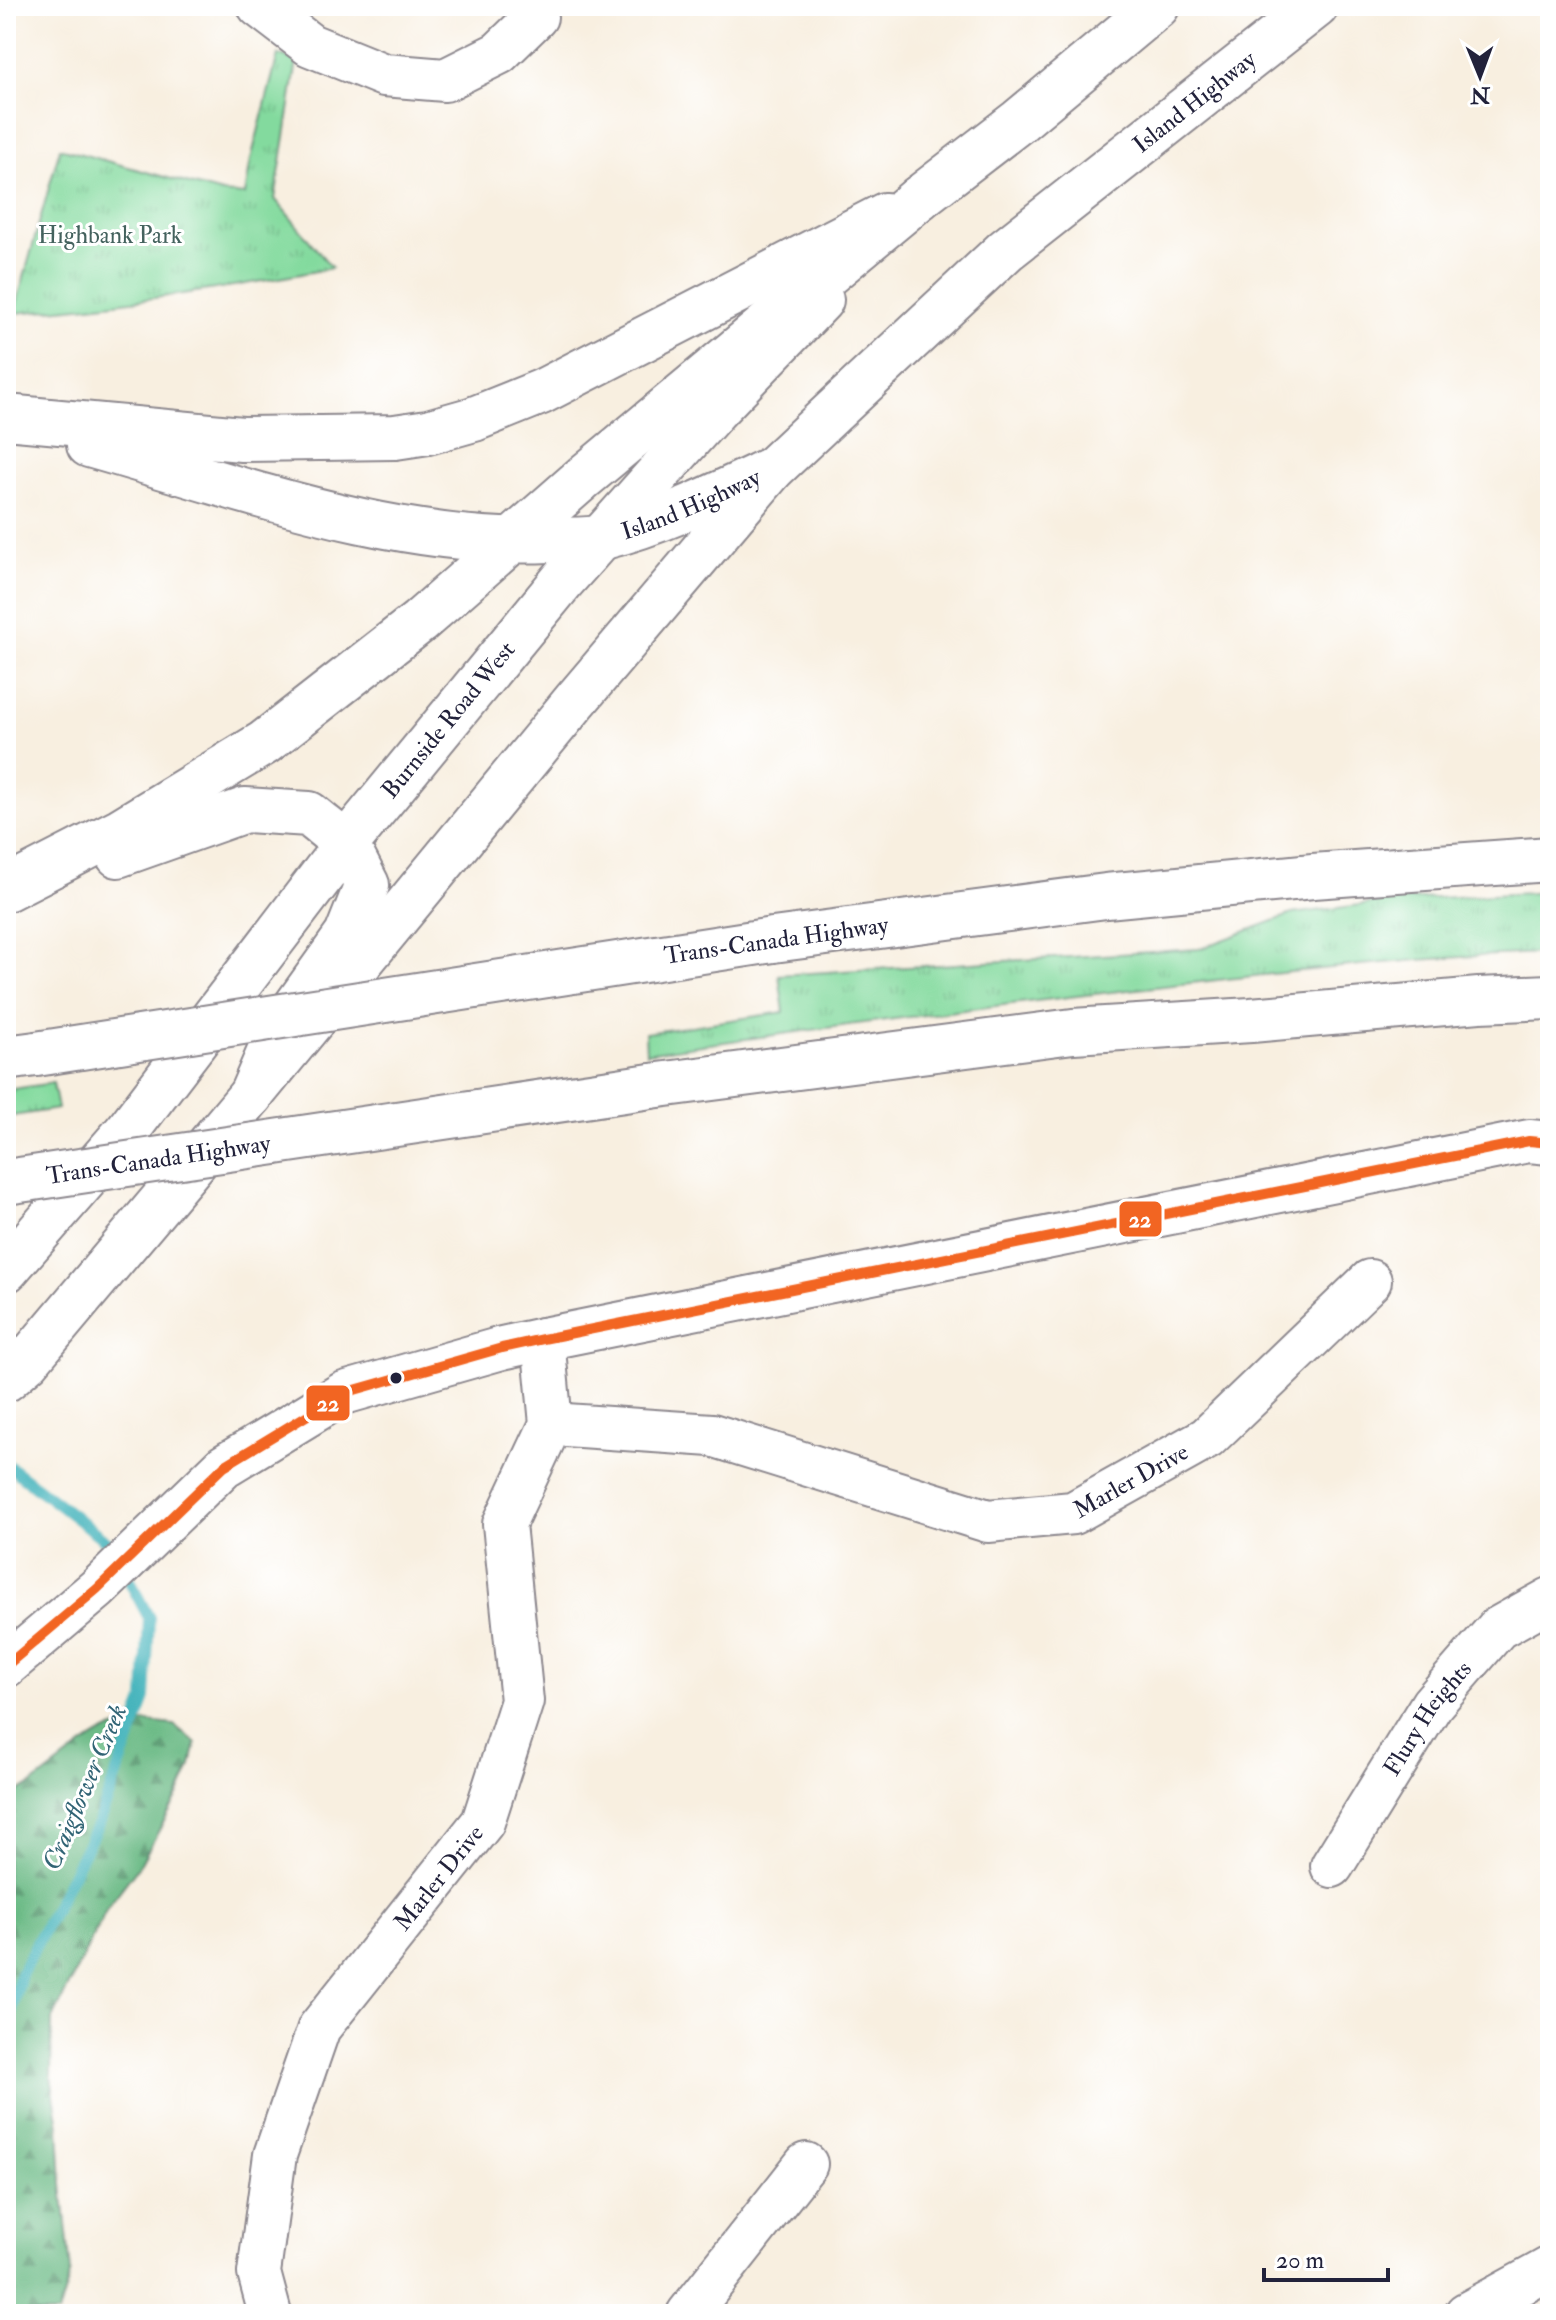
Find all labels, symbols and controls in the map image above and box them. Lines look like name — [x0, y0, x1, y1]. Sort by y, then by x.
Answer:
north arrow — [1440, 36, 1520, 116]
street label: Island Highway — [1127, 44, 1263, 160]
text: N — [1470, 81, 1491, 109]
park label: Highbank Park — [38, 220, 183, 251]
street label: Island Highway — [618, 462, 766, 547]
street label: Burnside Road West — [375, 635, 522, 805]
street label: Trans-Canada Highway — [662, 909, 891, 972]
street label: Trans-Canada Highway — [44, 1128, 273, 1192]
line badge: 22 — [1118, 1200, 1163, 1238]
text: 22 — [1129, 1206, 1151, 1234]
unlabelled marker — [388, 1370, 404, 1386]
line badge: 22 — [305, 1384, 351, 1422]
text: 22 — [317, 1390, 339, 1418]
street label: Marler Drive — [1068, 1437, 1194, 1526]
street label: Flury Heights — [1376, 1654, 1479, 1782]
water label: Craigflower Creek — [36, 1700, 134, 1875]
street label: Marler Drive — [387, 1819, 491, 1937]
scale bar — [1264, 2232, 1388, 2282]
text: 20 m — [1276, 2245, 1325, 2276]

